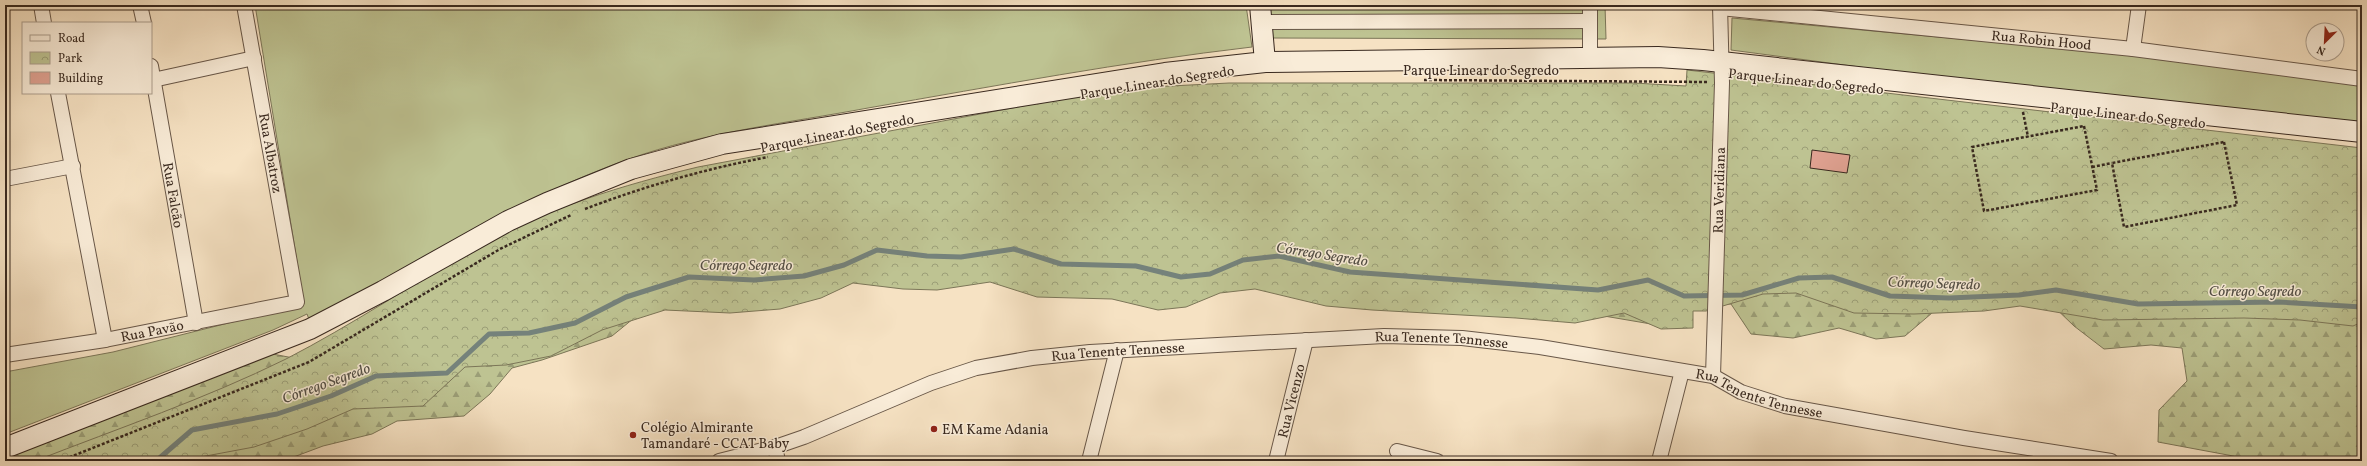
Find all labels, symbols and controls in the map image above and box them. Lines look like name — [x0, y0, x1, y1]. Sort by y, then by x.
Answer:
legend — [22, 22, 152, 94]
north arrow — [2305, 22, 2345, 62]
street label: Rua Robin Hood — [1990, 27, 2092, 56]
text: Road — [58, 31, 85, 47]
text: N — [2315, 41, 2328, 58]
text: Park — [58, 51, 83, 67]
street label: Parque Linear do Segredo — [1079, 62, 1236, 105]
street label: Parque Linear do Segredo — [1403, 62, 1559, 81]
street label: Parque Linear do Segredo — [1727, 65, 1884, 100]
text: Building — [58, 71, 103, 87]
street label: Parque Linear do Segredo — [2049, 99, 2206, 134]
street label: Parque Linear do Segredo — [759, 110, 916, 159]
street label: Rua Albatroz — [253, 112, 286, 195]
street label: Rua Veridiana — [1709, 147, 1731, 234]
street label: Rua Falcão — [157, 161, 187, 230]
water label: Córrego Segredo — [1274, 238, 1369, 273]
water label: Córrego Segredo — [700, 256, 792, 277]
water label: Córrego Segredo — [1887, 272, 1981, 297]
water label: Córrego Segredo — [2209, 282, 2301, 303]
street label: Rua Pavão — [119, 317, 185, 348]
street label: Rua Tenente Tennesse — [1374, 328, 1509, 354]
street label: Rua Tenente Tennesse — [1050, 339, 1186, 367]
water label: Córrego Segredo — [279, 359, 374, 410]
street label: Rua Vicenzo — [1274, 362, 1311, 440]
street label: Rua Tenente Tennesse — [1694, 365, 1824, 424]
place label: Colégio Almirante Tamandaré - CCAT Baby — [641, 419, 790, 454]
place label: EM Kame Adania — [942, 421, 1049, 440]
marker: EM Kame Adania — [929, 424, 939, 434]
marker: Colégio Almirante Tamandaré - CCAT Baby — [628, 430, 638, 440]

